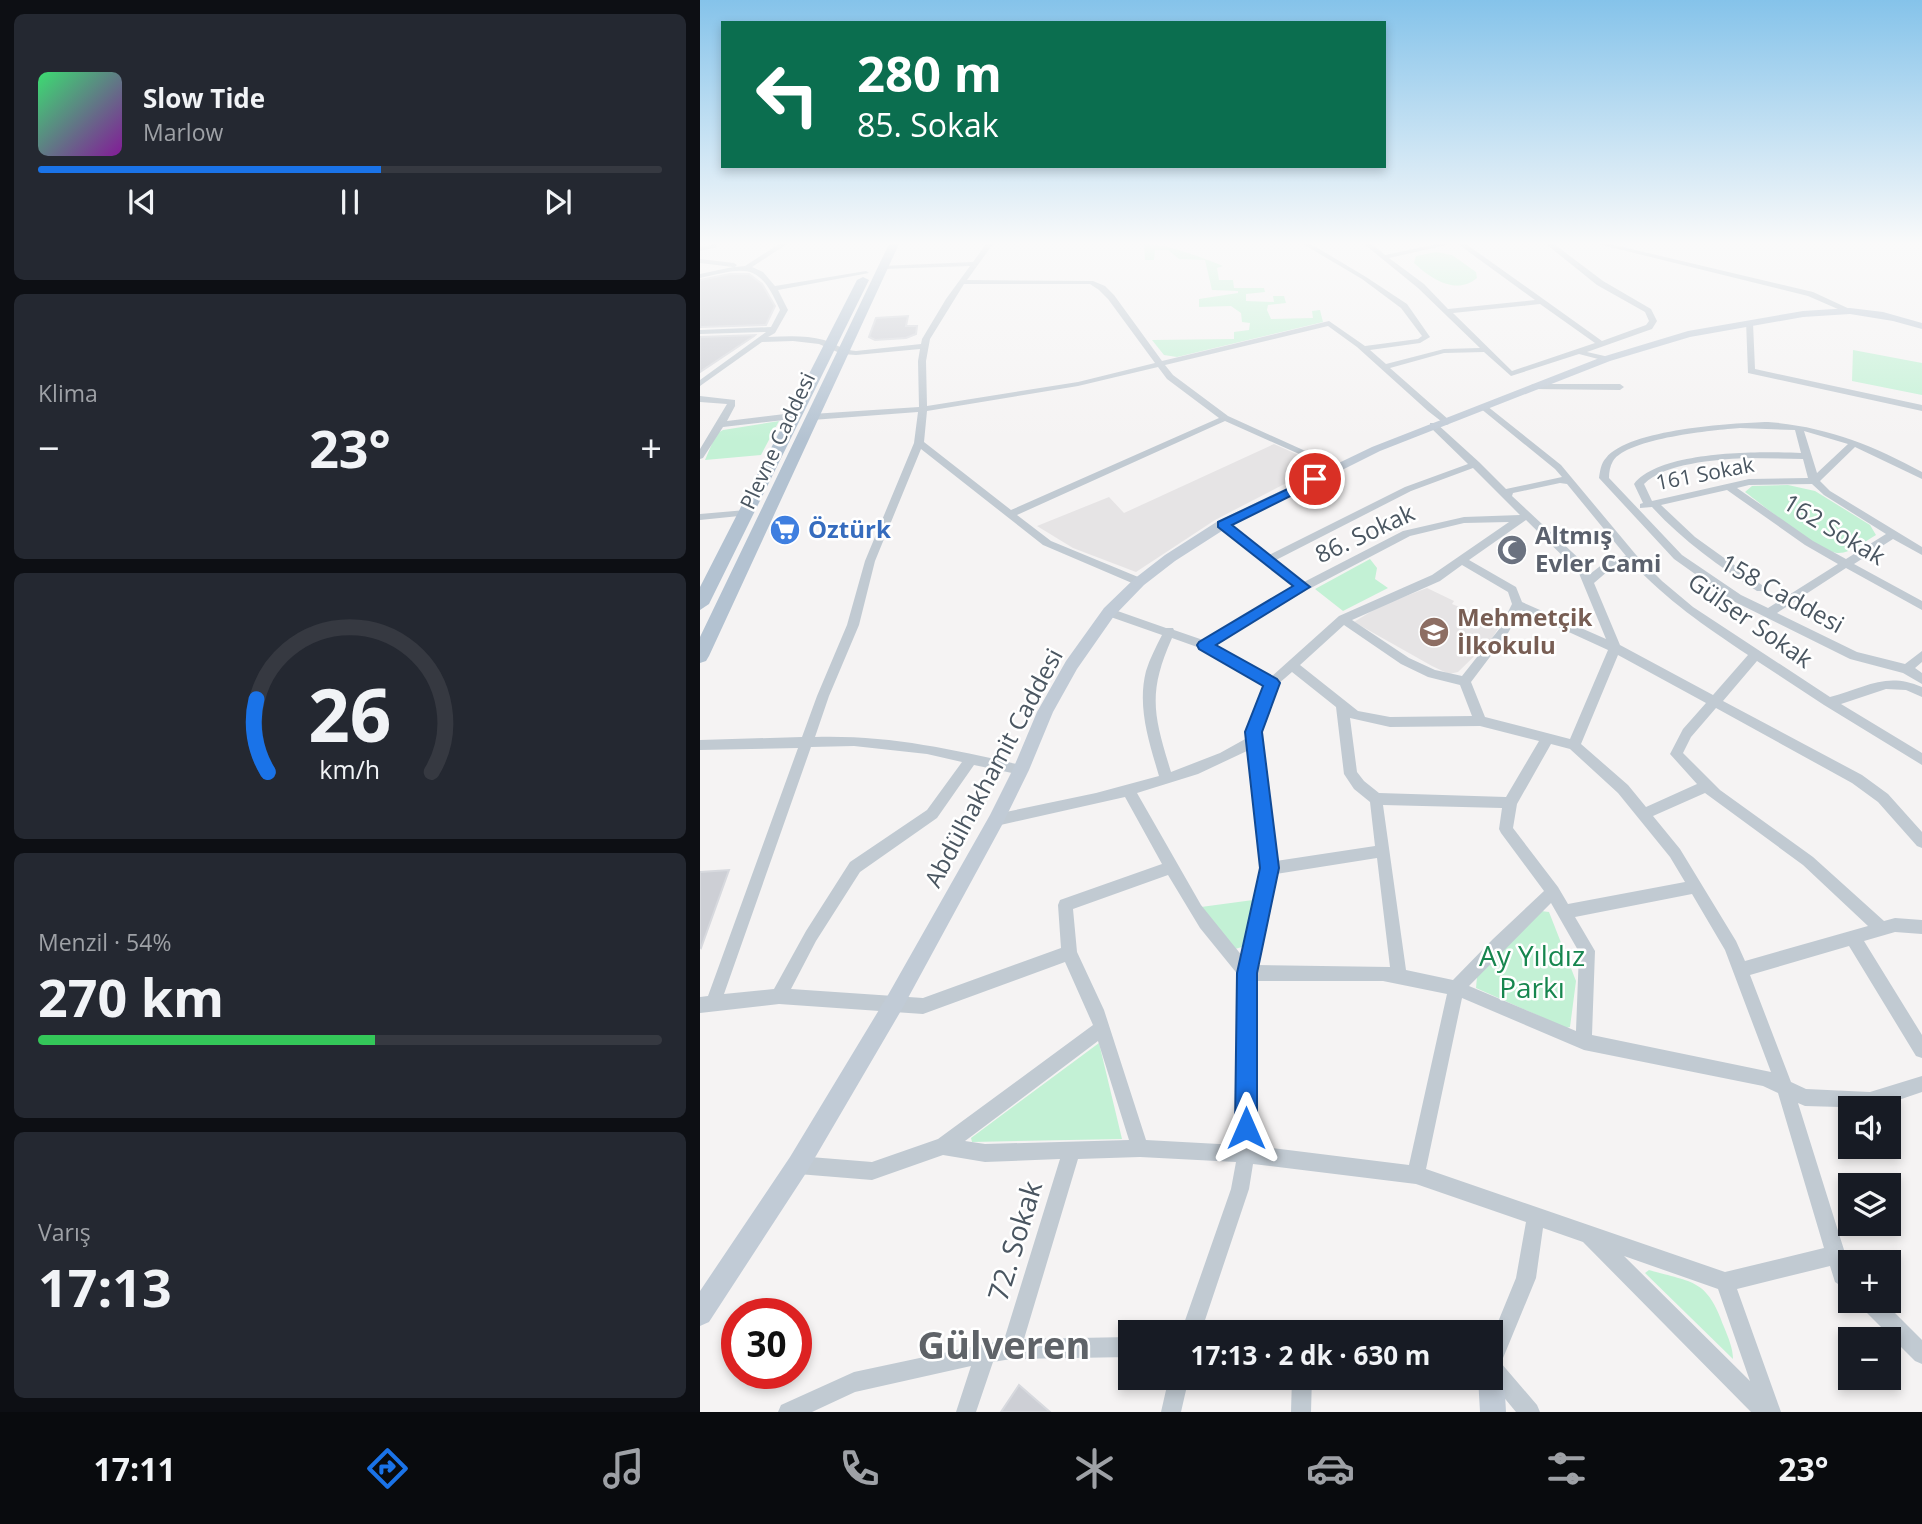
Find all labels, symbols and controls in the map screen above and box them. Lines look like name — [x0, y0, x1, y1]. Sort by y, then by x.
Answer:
text: 280 m — [857, 40, 1002, 106]
icon: left — [742, 49, 833, 140]
text: Slow Tide — [143, 80, 265, 116]
text: 85. Sokak — [857, 103, 999, 146]
text: Marlow — [143, 116, 223, 148]
icon: previous — [123, 183, 161, 221]
icon: pause — [331, 183, 369, 221]
icon: next — [539, 183, 577, 221]
street label: Plevne Caddesi — [733, 368, 821, 514]
text: Klima — [38, 377, 98, 409]
text: 23° — [309, 412, 391, 483]
text: − — [38, 421, 60, 473]
text: + — [640, 421, 662, 473]
pin — [1285, 449, 1345, 509]
street label: 161 Sokak — [1653, 450, 1756, 496]
icon: arrive — [1296, 460, 1334, 498]
street label: 162 Sokak — [1778, 485, 1892, 572]
street label: 86. Sokak — [1309, 495, 1420, 570]
place label: Öztürk — [808, 512, 891, 545]
supermarket icon: Öztürk — [768, 513, 802, 547]
place label: Altmış Evler Cami — [1535, 518, 1661, 579]
mosque icon: Altmış Evler Cami — [1495, 533, 1529, 567]
street label: 158 Caddesi — [1715, 545, 1850, 640]
street label: Gülser Sokak — [1682, 565, 1820, 675]
place label: Mehmetçik İlkokulu — [1457, 600, 1592, 661]
school or university icon: Mehmetçik İlkokulu — [1417, 615, 1451, 649]
street label: Abdülhakhamit Caddesi — [916, 642, 1070, 892]
text: 26 — [308, 664, 392, 763]
text: km/h — [320, 752, 380, 786]
text: Menzil · 54% — [38, 926, 171, 958]
park label: Ay Yıldız Parkı — [1479, 936, 1585, 1006]
text: 270 km — [38, 961, 224, 1032]
position arrow — [1209, 1091, 1283, 1165]
map controls — [1838, 1096, 1901, 1390]
button: sound — [1838, 1096, 1901, 1159]
button: layers — [1838, 1173, 1901, 1236]
street label: 72. Sokak — [978, 1176, 1050, 1305]
text: Varış — [38, 1216, 91, 1248]
button: + — [1838, 1250, 1901, 1313]
text: 17:13 — [38, 1251, 172, 1322]
speed limit sign: 30 — [721, 1298, 812, 1389]
district label: Gülveren — [918, 1318, 1090, 1370]
button: − — [1838, 1327, 1901, 1390]
text: 17:13 · 2 dk · 630 m — [1191, 1337, 1430, 1373]
icon: directions — [363, 1444, 412, 1493]
icon: music — [599, 1444, 648, 1493]
icon: phone — [835, 1444, 884, 1493]
icon: climate — [1070, 1444, 1119, 1493]
icon: car — [1306, 1444, 1355, 1493]
icon: filters — [1542, 1444, 1591, 1493]
text: 17:11 — [93, 1447, 176, 1490]
text: 23° — [1778, 1447, 1829, 1490]

